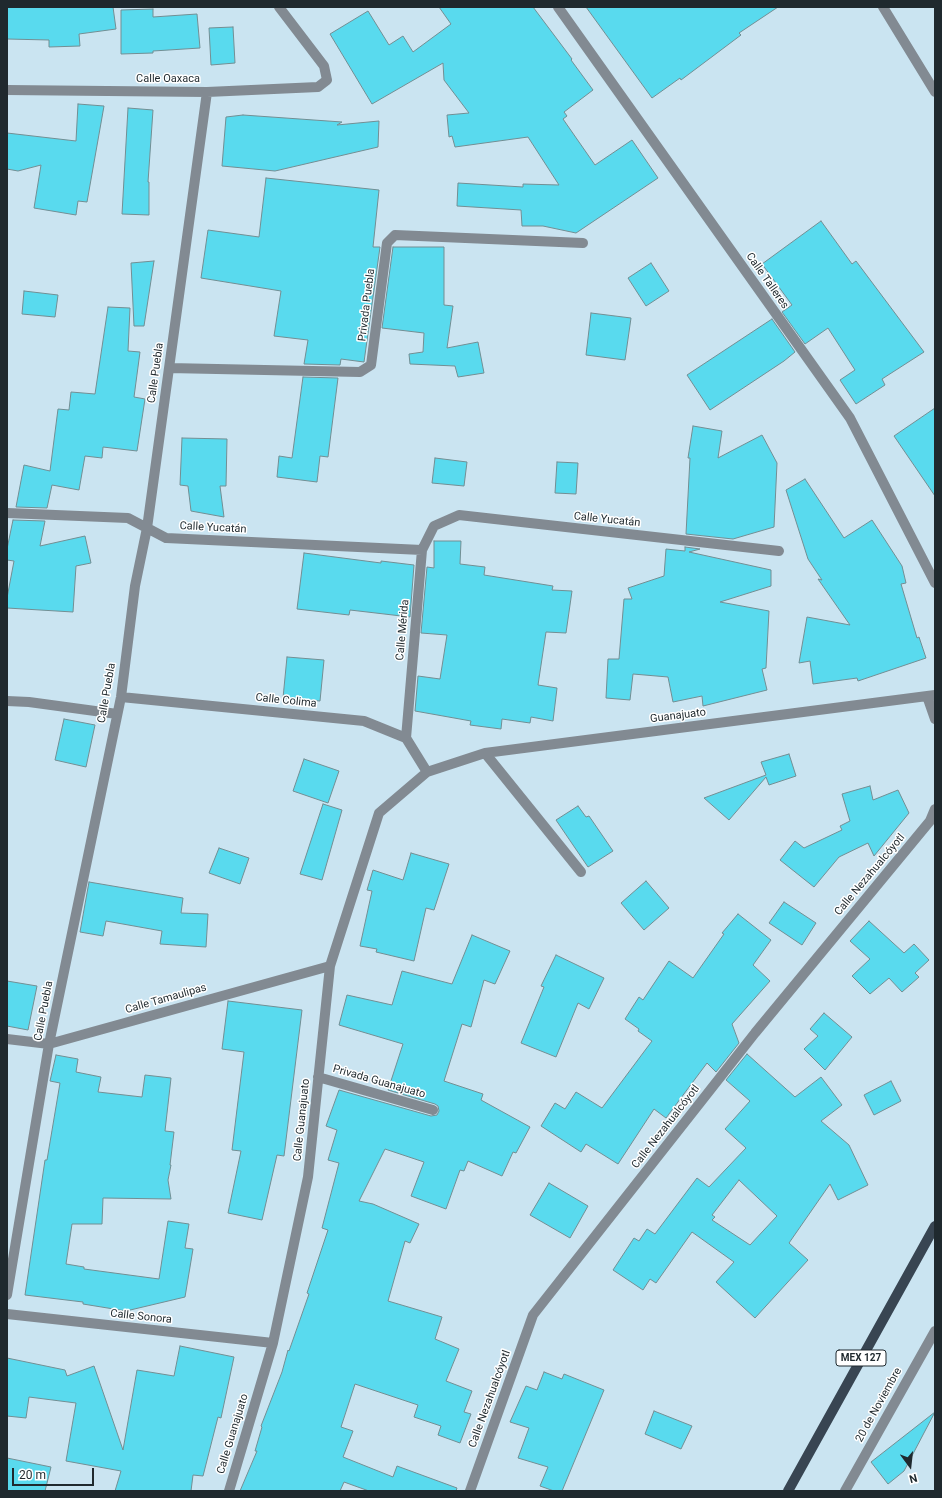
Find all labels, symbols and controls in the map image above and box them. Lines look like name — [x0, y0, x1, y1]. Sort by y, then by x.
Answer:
street label: Calle Oaxaca — [136, 72, 200, 86]
street label: Calle Talleres — [743, 250, 791, 312]
street label: Privada Puebla — [356, 268, 378, 342]
street label: Calle Puebla — [145, 342, 167, 404]
street label: Calle Yucatán — [573, 510, 641, 530]
street label: Calle Yucatán — [179, 520, 247, 536]
street label: Calle Mérida — [394, 599, 412, 661]
street label: Calle Puebla — [95, 662, 119, 724]
street label: Calle Colima — [255, 691, 317, 711]
street label: Guanajuato — [649, 706, 707, 726]
street label: Calle Nezahualcóyotl — [832, 831, 908, 919]
street label: Calle Puebla — [32, 980, 56, 1042]
street label: Calle Tamaulipas — [124, 981, 208, 1017]
street label: Privada Guanajuato — [331, 1062, 427, 1102]
street label: Calle Guanajuato — [291, 1078, 313, 1162]
street label: Calle Nezahualcóyotl — [629, 1083, 703, 1171]
street label: Calle Sonora — [110, 1307, 172, 1327]
street label: Calle Nezahualcóyotl — [466, 1349, 514, 1449]
road number: MEX 127 — [836, 1350, 886, 1366]
street label: 20 de Noviembre — [853, 1365, 905, 1445]
street label: Calle Guanajuato — [215, 1392, 251, 1476]
north arrow — [890, 1446, 930, 1486]
scale bar — [14, 1460, 96, 1486]
text: 20 m — [19, 1468, 46, 1482]
text: N — [908, 1471, 919, 1485]

